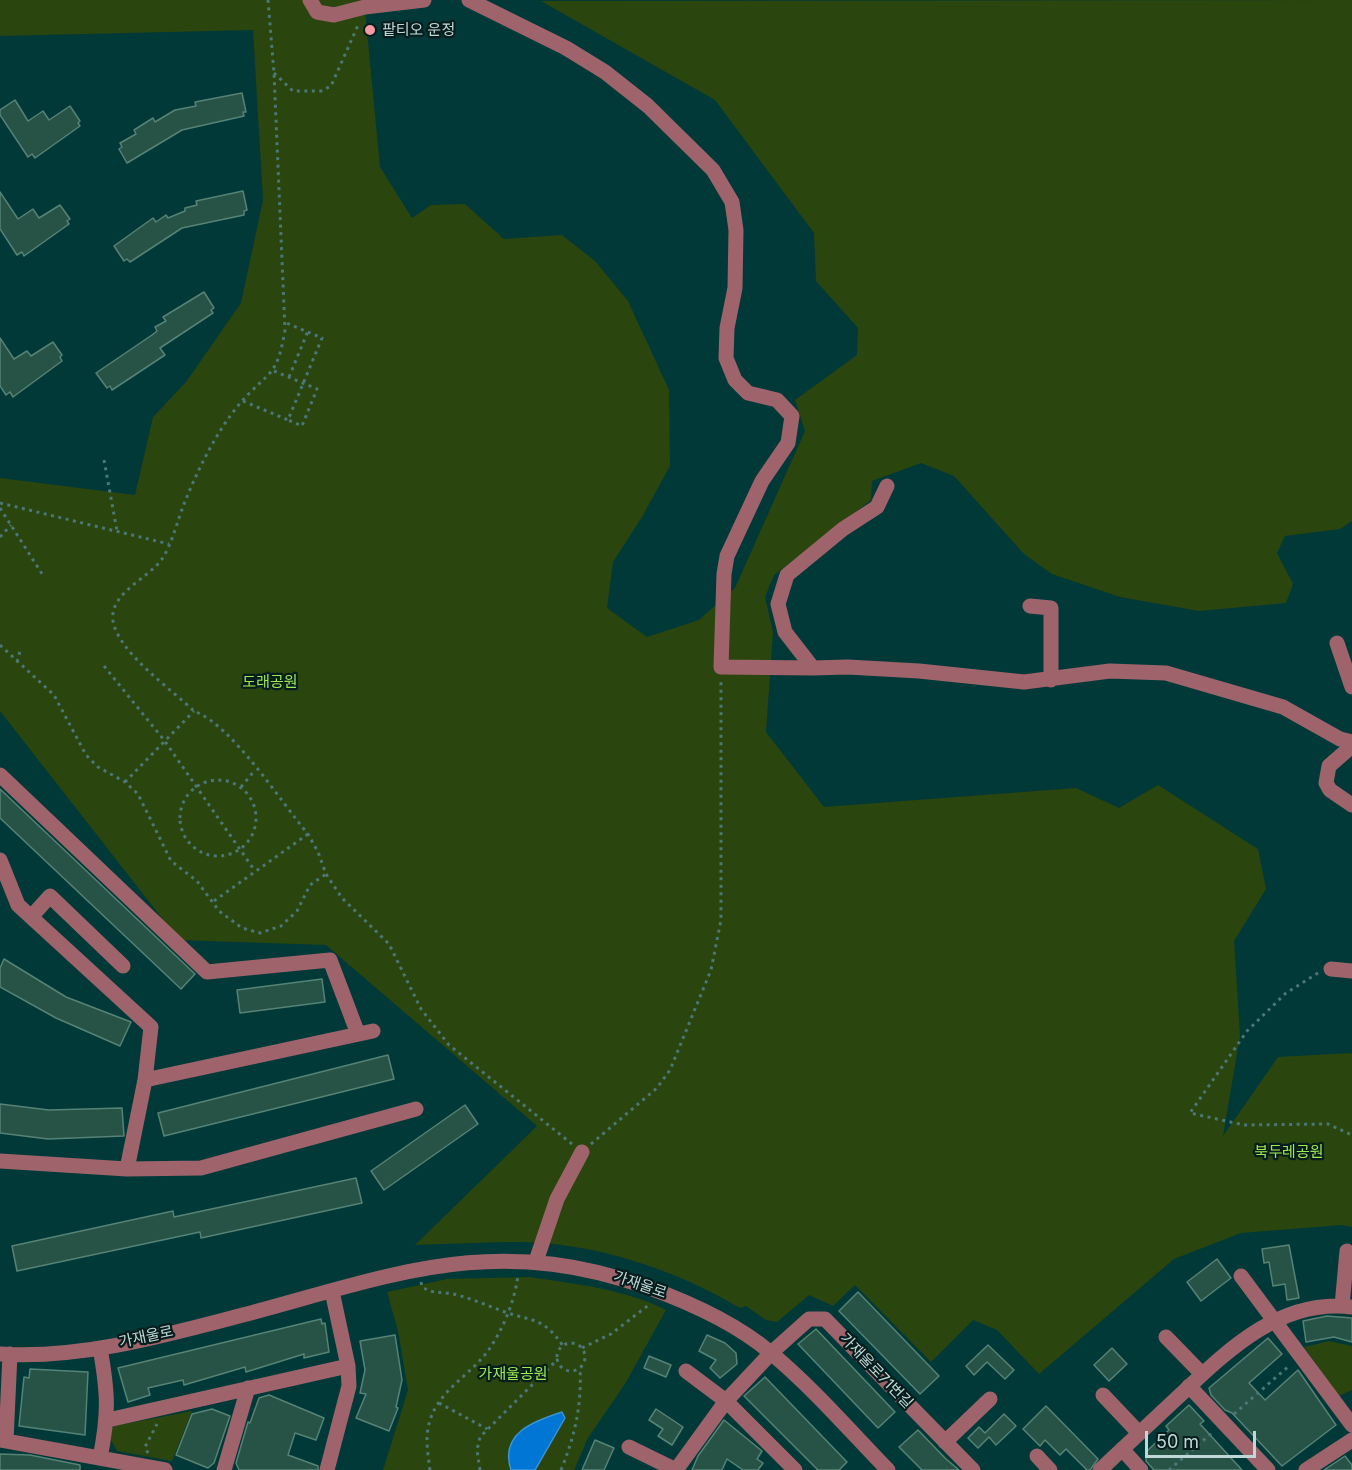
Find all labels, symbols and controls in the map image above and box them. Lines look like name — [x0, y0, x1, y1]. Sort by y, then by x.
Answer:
place label: 팥티오 운정 — [382, 21, 455, 39]
marker: 팥티오 운정 — [363, 23, 377, 37]
park label: 도래공원 — [242, 673, 298, 691]
park label: 북두레공원 — [1255, 1143, 1323, 1161]
street label: 가재울로 — [611, 1268, 669, 1302]
street label: 가재울로 — [117, 1322, 175, 1352]
street label: 가재울로71번길 — [836, 1330, 916, 1412]
park label: 가재울공원 — [479, 1365, 547, 1383]
scale bar — [1148, 1419, 1259, 1457]
text: 50 m — [1156, 1431, 1199, 1452]

